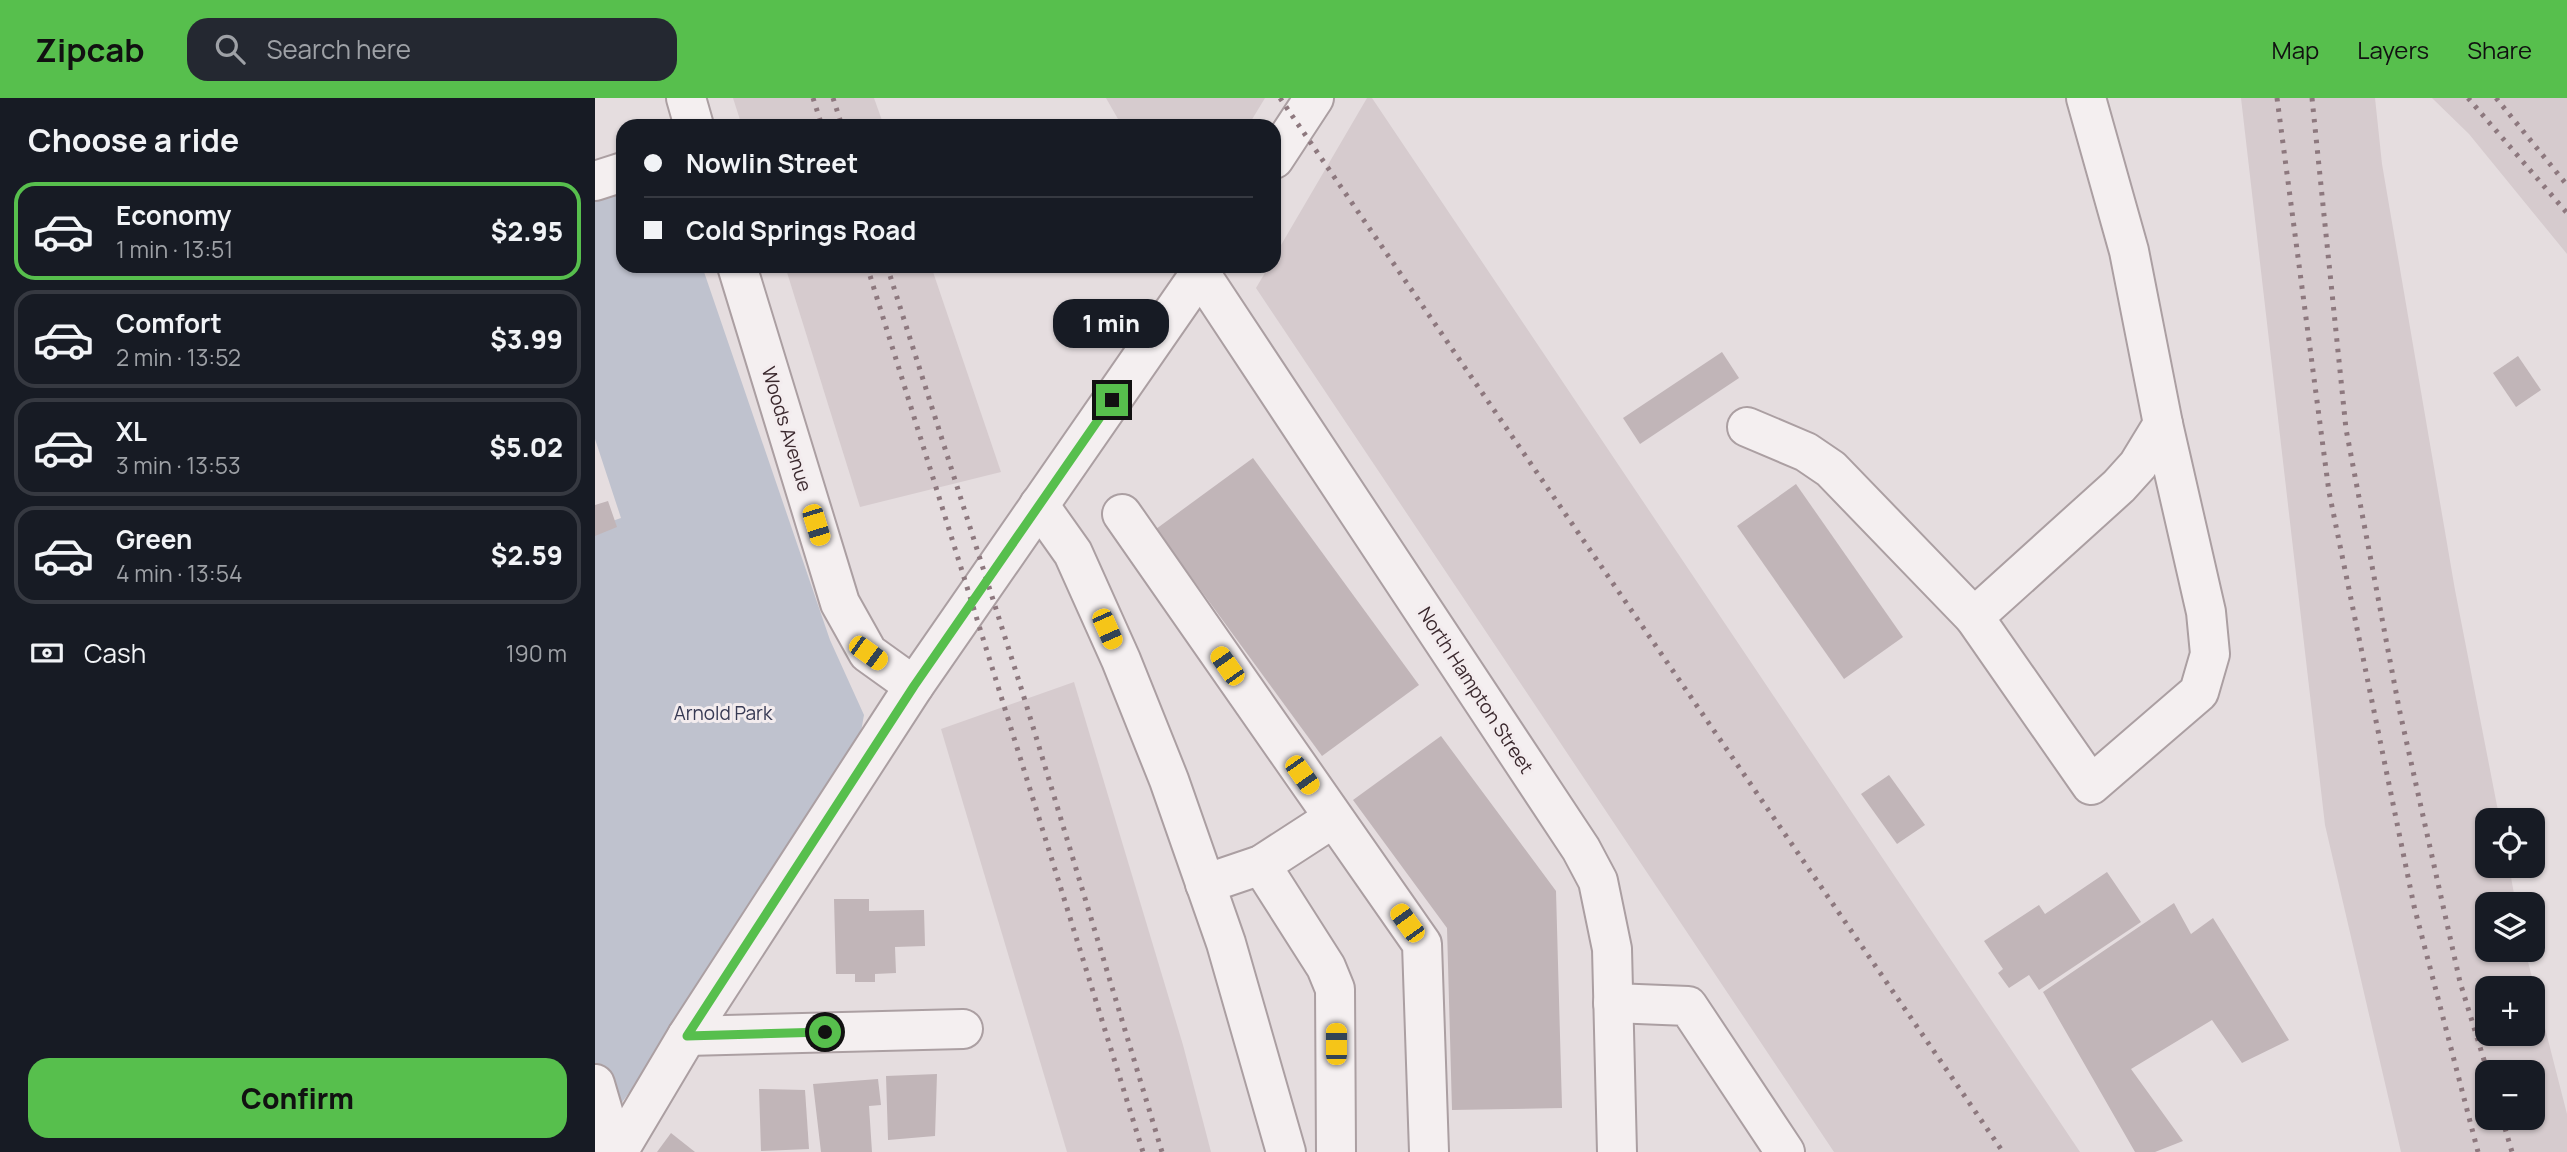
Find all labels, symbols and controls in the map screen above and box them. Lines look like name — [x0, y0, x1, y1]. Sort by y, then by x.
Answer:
search box — [187, 18, 677, 81]
text: Zipcab — [35, 27, 145, 72]
icon: search — [211, 30, 249, 68]
text: Search here — [267, 31, 411, 67]
text: Map — [2272, 33, 2319, 66]
text: Layers — [2357, 33, 2429, 66]
text: Share — [2467, 33, 2532, 66]
text: Choose a ride — [28, 118, 239, 162]
text: Nowlin Street — [686, 145, 858, 181]
text: Economy — [116, 197, 231, 233]
icon: car — [32, 200, 95, 263]
text: Cold Springs Road — [686, 212, 916, 248]
text: $2.95 — [491, 213, 563, 249]
text: 1 min · 13:51 — [116, 233, 233, 265]
callout: 1 min — [1054, 299, 1170, 348]
text: Comfort — [116, 305, 222, 341]
text: 1 min — [1082, 307, 1140, 339]
icon: car — [32, 308, 95, 371]
text: $3.99 — [490, 321, 563, 357]
text: 2 min · 13:52 — [116, 341, 241, 373]
street label: Woods Avenue — [756, 363, 818, 495]
route end — [1096, 384, 1128, 416]
text: XL — [116, 413, 147, 449]
icon: car — [32, 416, 95, 479]
text: $5.02 — [489, 429, 563, 465]
text: 3 min · 13:53 — [116, 449, 241, 481]
car — [800, 502, 833, 548]
text: Green — [116, 521, 192, 557]
icon: car — [32, 524, 95, 587]
text: $2.59 — [491, 537, 563, 573]
text: 4 min · 13:54 — [116, 557, 243, 589]
street label: North Hampton Street — [1412, 602, 1540, 778]
car — [1089, 606, 1126, 652]
car — [845, 632, 892, 674]
icon: cash — [28, 634, 66, 672]
text: Cash — [84, 635, 146, 671]
text: 190 m — [506, 637, 567, 669]
car — [1207, 643, 1248, 689]
park label: Arnold Park — [674, 700, 773, 726]
car — [1282, 752, 1323, 798]
map controls — [2475, 808, 2545, 1130]
button: locate — [2475, 808, 2545, 878]
button: layers — [2475, 892, 2545, 962]
car — [1387, 900, 1428, 946]
button: + — [2475, 976, 2545, 1046]
route start — [809, 1016, 841, 1048]
car — [1326, 1023, 1347, 1065]
button: Confirm — [28, 1058, 567, 1138]
button: − — [2475, 1060, 2545, 1130]

